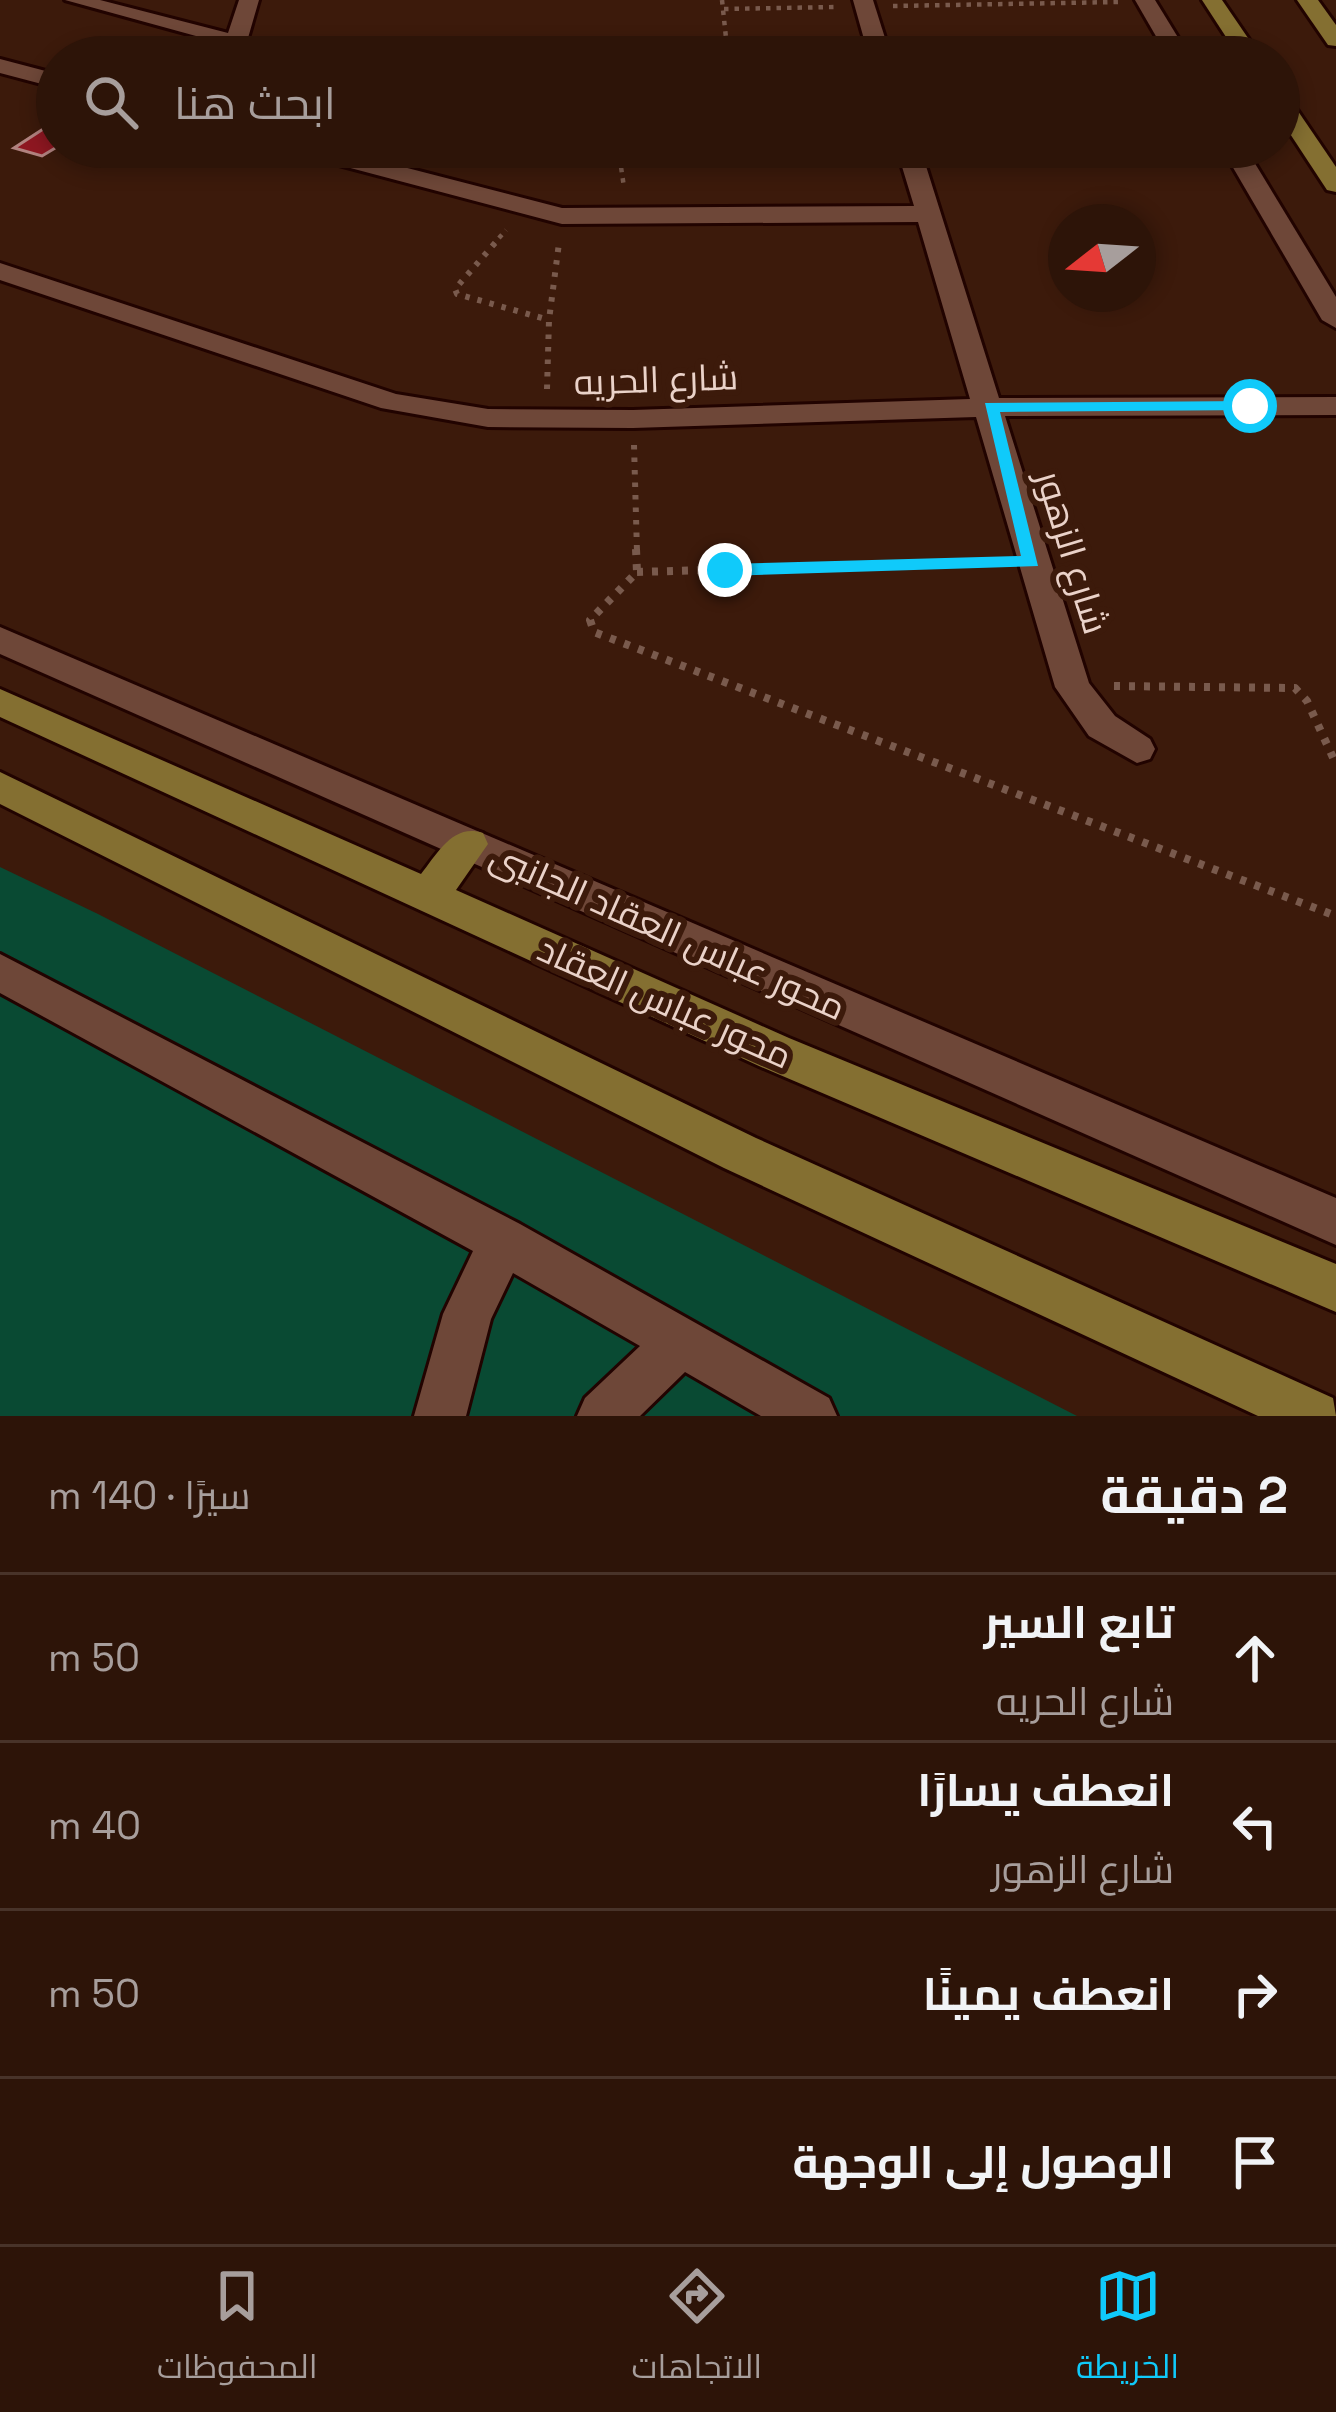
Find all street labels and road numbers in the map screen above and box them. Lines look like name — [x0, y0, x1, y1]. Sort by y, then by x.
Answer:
street label: شارع الحريه — [573, 354, 739, 407]
street label: شارع الزهور — [1024, 463, 1119, 640]
street label: محور عباس العقاد الجانبى — [484, 833, 852, 1029]
street label: محور عباس العقاد — [531, 927, 799, 1077]

